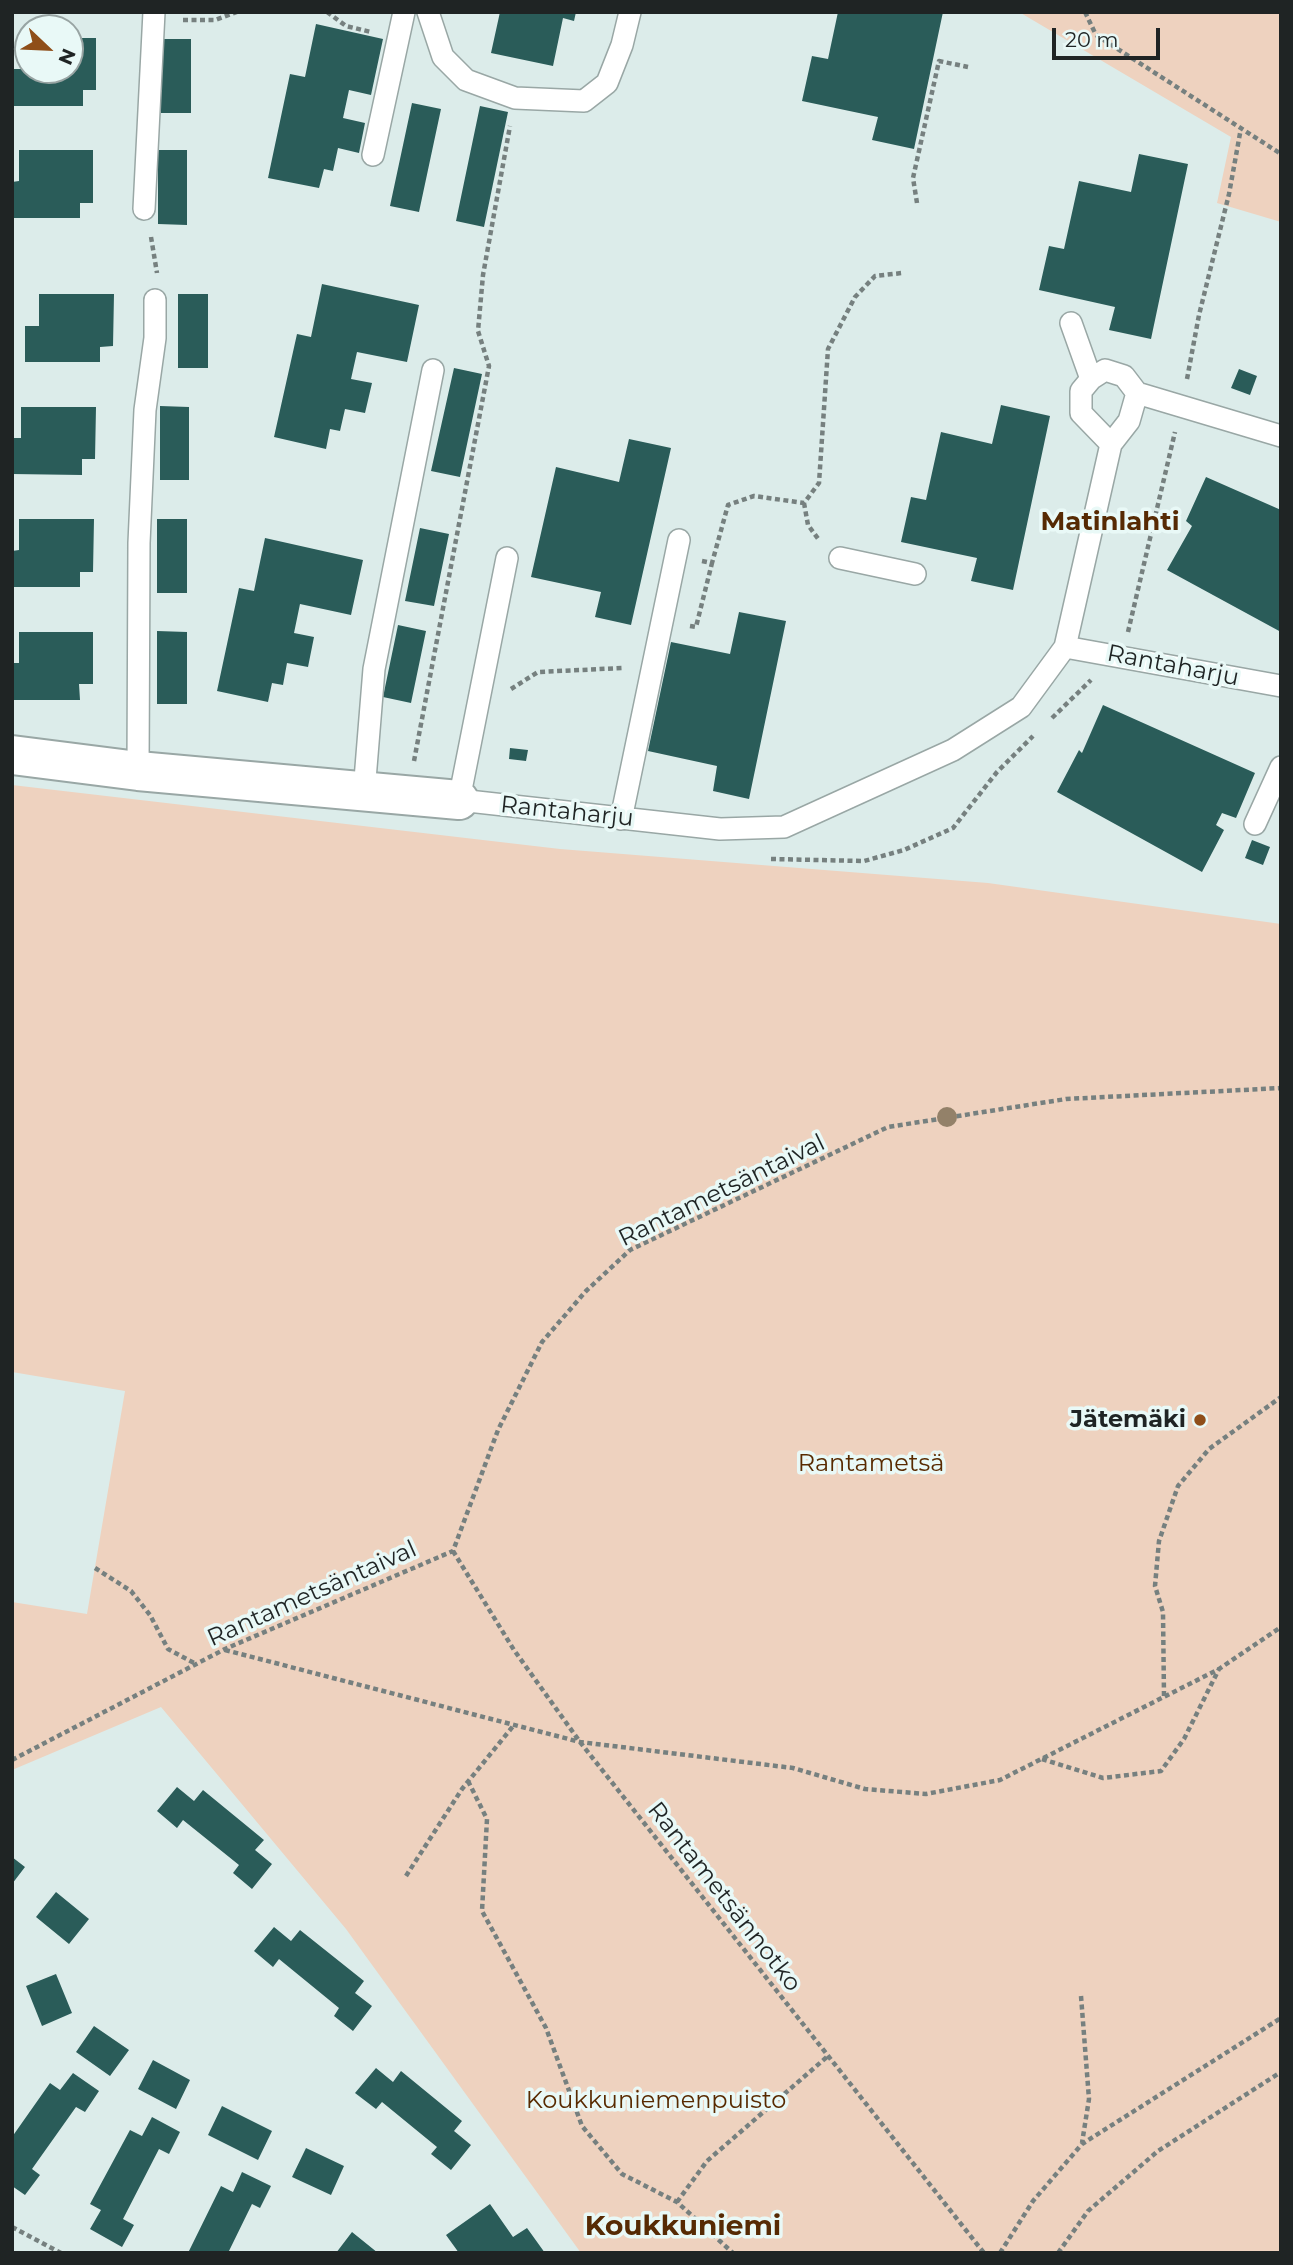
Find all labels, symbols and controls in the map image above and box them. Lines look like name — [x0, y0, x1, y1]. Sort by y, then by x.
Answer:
north arrow — [14, 14, 84, 84]
scale bar — [1055, 14, 1164, 58]
text: 20 m — [1065, 27, 1119, 52]
text: N — [53, 45, 81, 68]
district label: Matinlahti — [1041, 506, 1179, 538]
street label: Rantaharju — [1105, 639, 1241, 693]
street label: Rantaharju — [499, 791, 635, 833]
street label: Rantametsäntaival — [614, 1129, 830, 1253]
place label: Jätemäki — [1070, 1406, 1186, 1434]
marker: Jätemäki — [1192, 1412, 1208, 1428]
park label: Rantametsä — [798, 1450, 944, 1478]
street label: Rantametsäntaival — [203, 1535, 421, 1653]
street label: Rantametsännotko — [641, 1796, 807, 1998]
park label: Koukkuniemenpuisto — [526, 2087, 786, 2115]
district label: Koukkuniemi — [585, 2210, 781, 2244]

